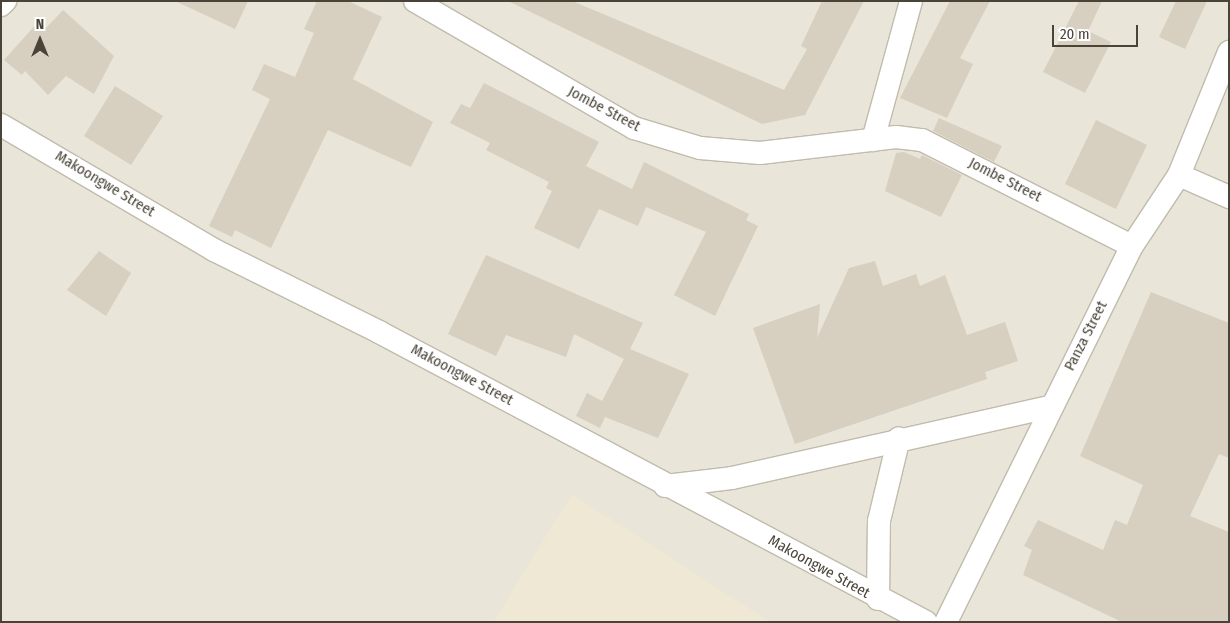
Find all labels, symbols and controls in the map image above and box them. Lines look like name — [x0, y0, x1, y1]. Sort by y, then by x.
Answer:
north arrow — [15, 15, 65, 65]
scale bar — [1055, 15, 1141, 47]
text: N — [36, 16, 44, 33]
text: 20 m — [1060, 25, 1090, 43]
street label: Jombe Street — [565, 82, 643, 136]
street label: Makoongwe Street — [52, 147, 158, 221]
street label: Jombe Street — [966, 154, 1044, 206]
street label: Panza Street — [1061, 298, 1111, 374]
street label: Makoongwe Street — [408, 340, 516, 410]
street label: Makoongwe Street — [765, 532, 873, 602]

